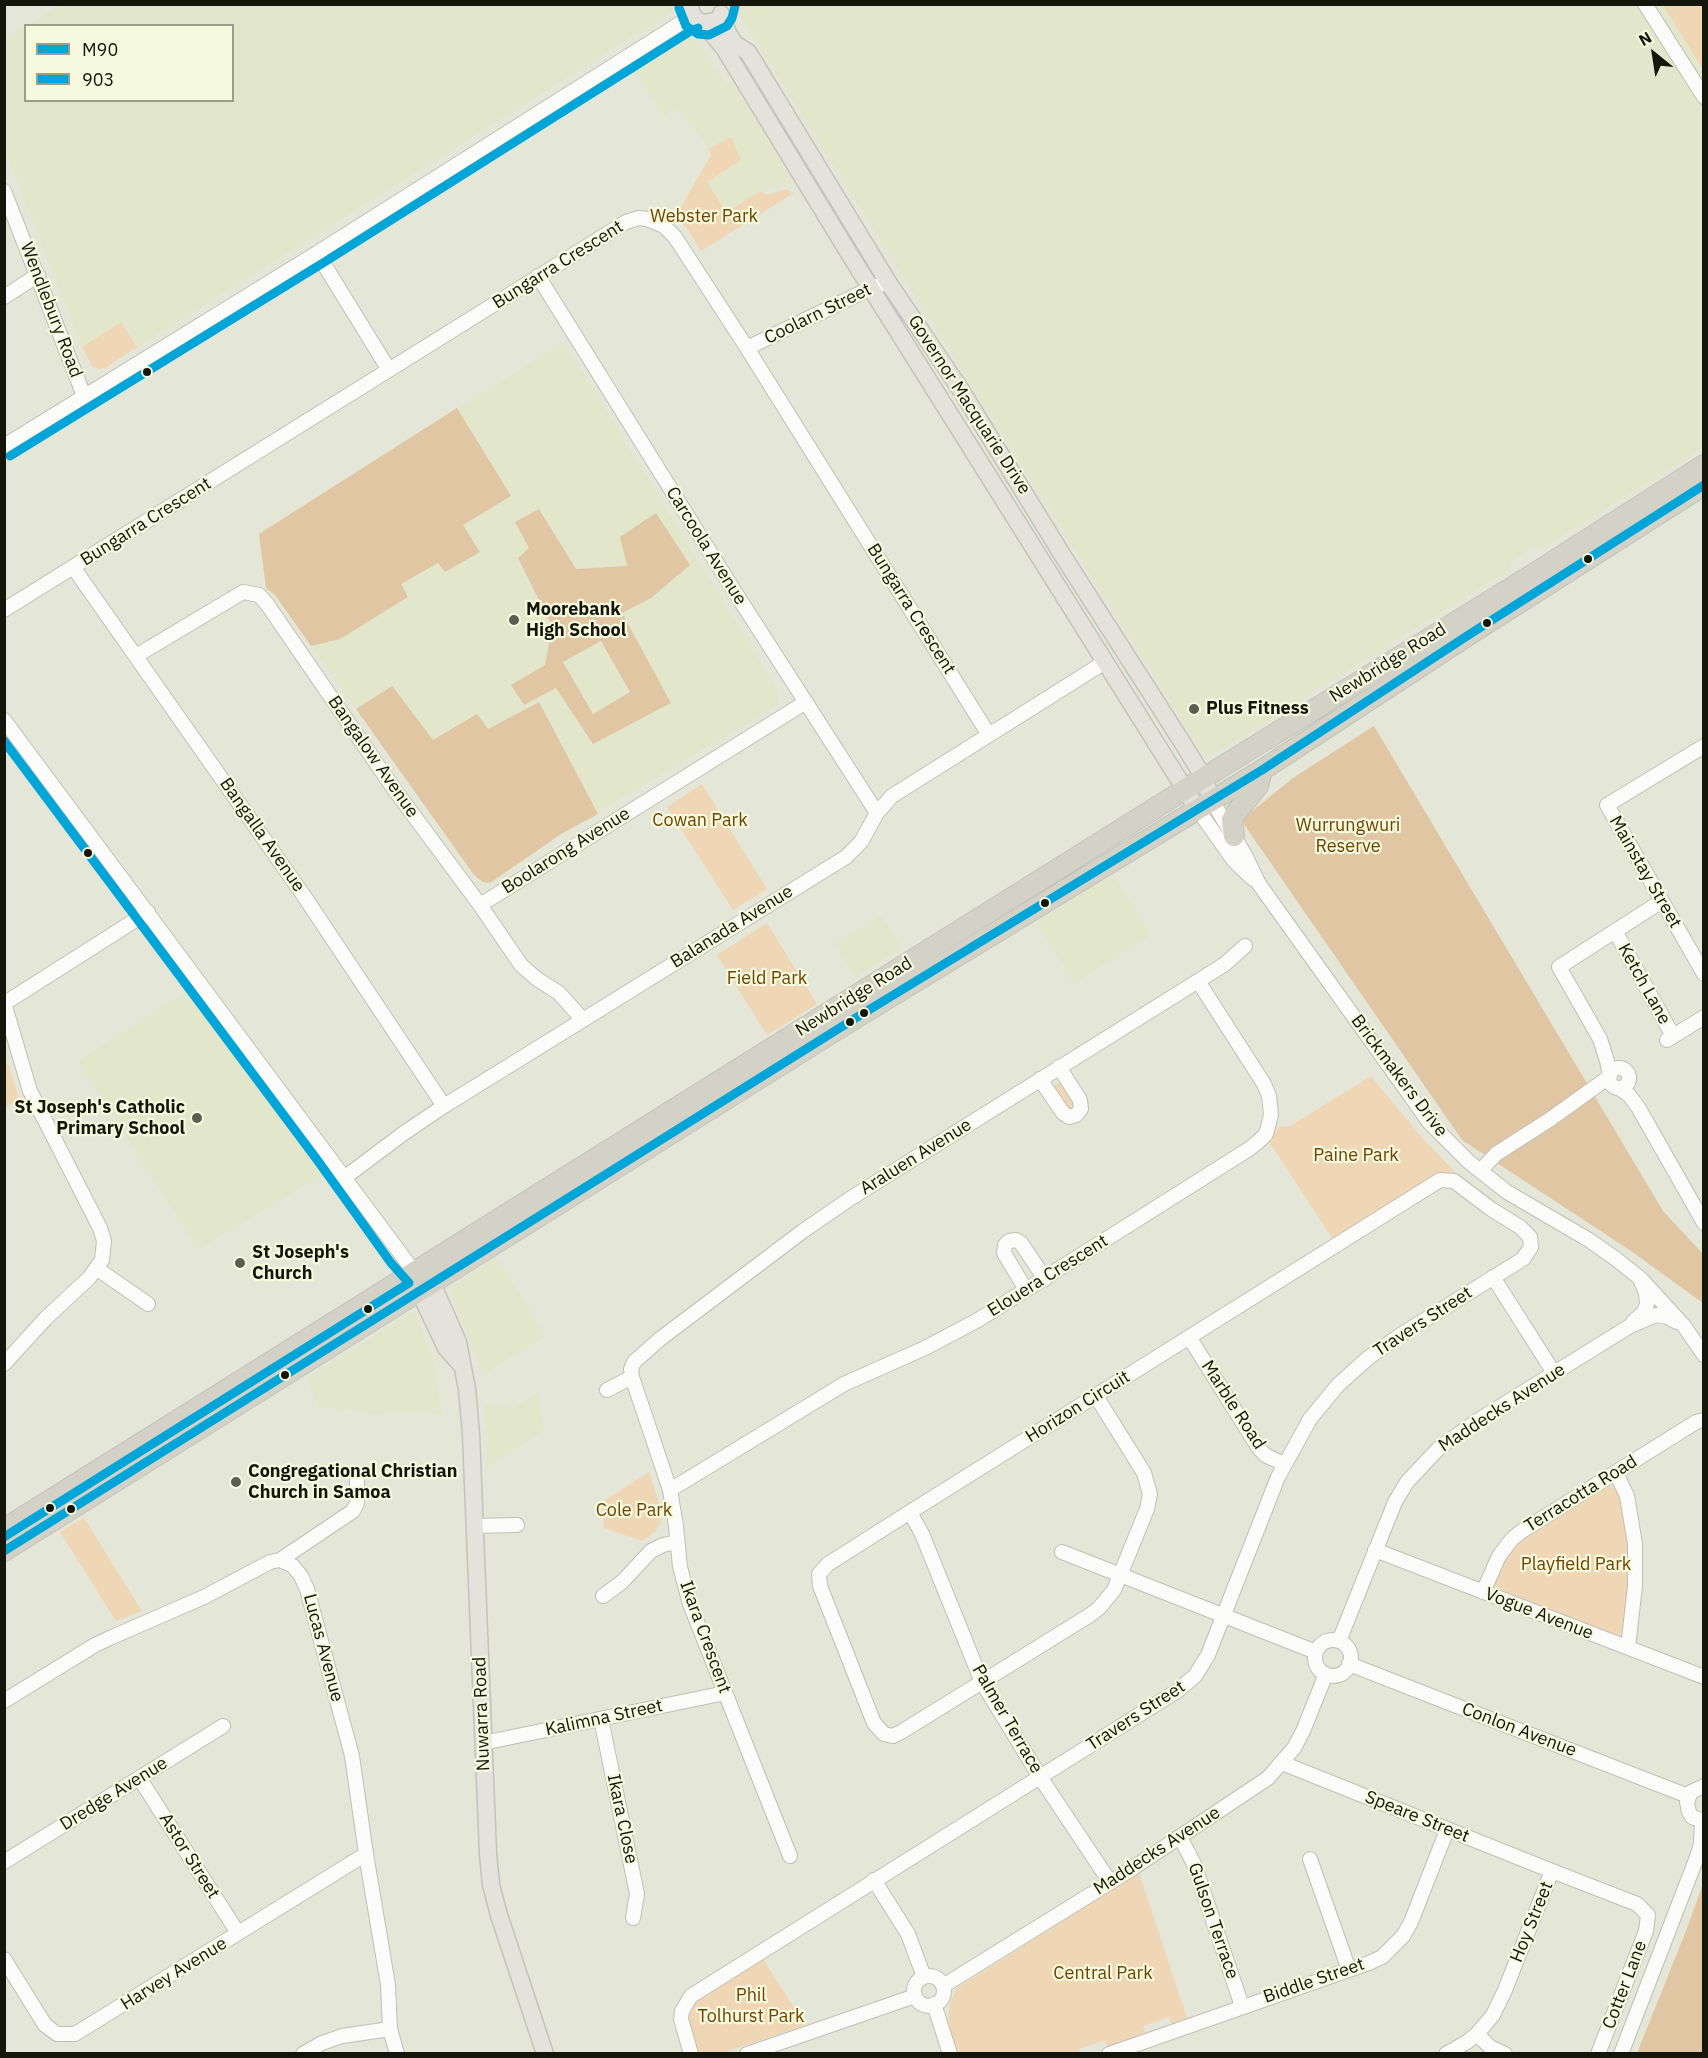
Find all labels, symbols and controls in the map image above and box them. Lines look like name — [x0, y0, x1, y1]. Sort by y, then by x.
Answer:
legend — [24, 24, 234, 102]
north arrow — [1624, 24, 1684, 84]
text: N — [1635, 27, 1655, 50]
text: M90 — [82, 38, 118, 61]
text: 903 — [82, 68, 114, 91]
park label: Webster Park — [650, 206, 758, 228]
street label: Bungarra Crescent — [489, 216, 627, 314]
street label: Wendlebury Road — [15, 239, 87, 381]
street label: Coolarn Street — [761, 279, 875, 349]
street label: Governor Macquarie Drive — [903, 311, 1035, 499]
unlabelled marker — [141, 366, 153, 378]
street label: Bungarra Crescent — [77, 473, 215, 571]
street label: Carcoola Avenue — [661, 483, 751, 609]
street label: Bungarra Crescent — [862, 540, 960, 678]
unlabelled marker — [1582, 553, 1594, 565]
place label: Moorebank High School — [526, 599, 626, 642]
marker: Moorebank High School — [507, 613, 521, 627]
unlabelled marker — [1481, 617, 1493, 629]
street label: Newbridge Road — [1326, 619, 1450, 707]
street label: Bangalow Avenue — [323, 692, 423, 822]
place label: Plus Fitness — [1206, 698, 1309, 720]
marker: Plus Fitness — [1187, 702, 1201, 716]
street label: Bangalla Avenue — [215, 774, 309, 896]
street label: Boolarong Avenue — [498, 803, 634, 899]
park label: Cowan Park — [652, 810, 748, 832]
street label: Mainstay Street — [1604, 812, 1686, 932]
park label: Wurrungwuri Reserve — [1296, 815, 1400, 858]
unlabelled marker — [82, 847, 94, 859]
street label: Balanada Avenue — [667, 881, 797, 973]
unlabelled marker — [1039, 897, 1051, 909]
street label: Ketch Lane — [1613, 940, 1675, 1028]
street label: Newbridge Road — [792, 953, 916, 1041]
park label: Field Park — [727, 968, 807, 990]
unlabelled marker — [858, 1007, 870, 1019]
street label: Brickmakers Drive — [1346, 1011, 1452, 1141]
unlabelled marker — [844, 1016, 856, 1028]
place label: St Joseph's Catholic Primary School — [14, 1097, 185, 1140]
marker: St Joseph's Catholic Primary School — [190, 1111, 204, 1125]
street label: Araluen Avenue — [856, 1114, 976, 1200]
park label: Paine Park — [1313, 1145, 1399, 1167]
street label: Elouera Crescent — [984, 1230, 1112, 1322]
place label: St Joseph's Church — [252, 1242, 349, 1284]
marker: St Joseph's Church — [233, 1256, 247, 1270]
street label: Travers Street — [1370, 1282, 1476, 1362]
unlabelled marker — [362, 1303, 374, 1315]
street label: Marble Road — [1196, 1356, 1270, 1454]
street label: Maddecks Avenue — [1435, 1359, 1569, 1457]
street label: Horizon Circuit — [1022, 1366, 1134, 1448]
unlabelled marker — [279, 1369, 291, 1381]
street label: Terracotta Road — [1521, 1451, 1641, 1537]
place label: Congregational Christian Church in Samoa — [248, 1461, 458, 1504]
marker: Congregational Christian Church in Samoa — [229, 1475, 243, 1489]
park label: Cole Park — [596, 1500, 672, 1522]
unlabelled marker — [44, 1502, 56, 1514]
unlabelled marker — [65, 1503, 77, 1515]
park label: Playfield Park — [1521, 1554, 1631, 1576]
street label: Ikara Crescent — [675, 1578, 735, 1696]
street label: Vogue Avenue — [1482, 1583, 1596, 1645]
street label: Lucas Avenue — [298, 1592, 348, 1704]
street label: Nuwarra Road — [469, 1656, 495, 1772]
street label: Palmer Terrace — [967, 1661, 1047, 1777]
street label: Travers Street — [1083, 1676, 1189, 1756]
street label: Kalimna Street — [543, 1695, 665, 1741]
street label: Conlon Avenue — [1459, 1698, 1579, 1762]
street label: Dredge Avenue — [56, 1752, 172, 1836]
street label: Ikara Close — [602, 1772, 642, 1866]
street label: Speare Street — [1362, 1786, 1472, 1848]
street label: Maddecks Avenue — [1090, 1802, 1224, 1900]
street label: Astor Street — [154, 1809, 224, 1903]
street label: Gulson Terrace — [1183, 1860, 1243, 1982]
street label: Hoy Street — [1506, 1878, 1558, 1966]
street label: Harvey Avenue — [117, 1933, 231, 2015]
street label: Cotter Lane — [1598, 1938, 1652, 2032]
street label: Biddle Street — [1261, 1954, 1367, 2008]
park label: Central Park — [1053, 1963, 1153, 1985]
park label: Phil Tolhurst Park — [698, 1985, 804, 2028]

